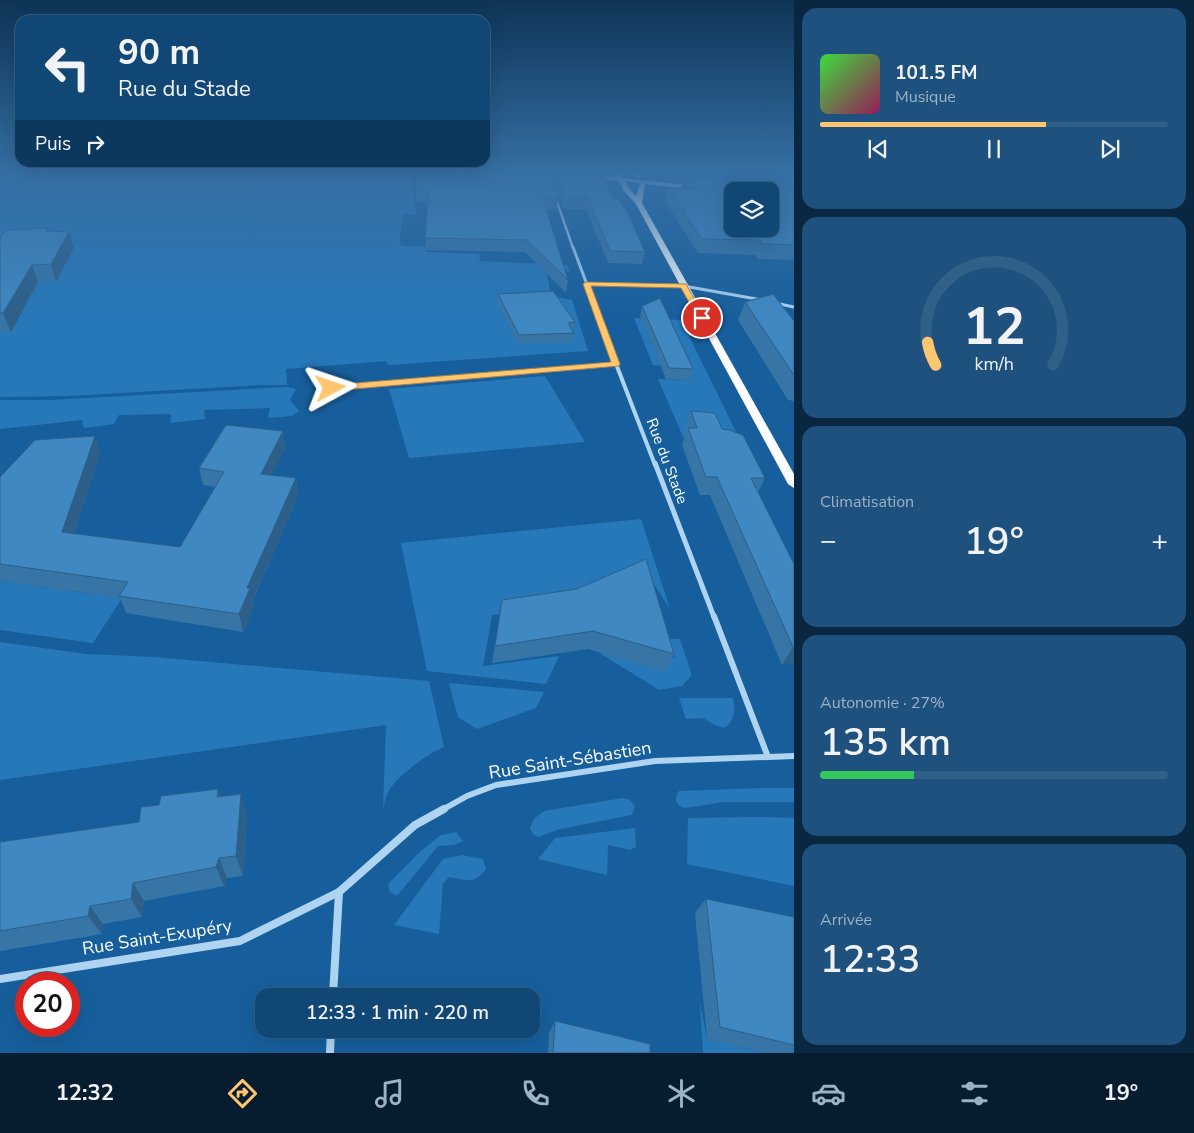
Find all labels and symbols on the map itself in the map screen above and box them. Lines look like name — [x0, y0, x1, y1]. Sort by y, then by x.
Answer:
pin — [681, 297, 723, 339]
position arrow — [304, 361, 356, 413]
street label: Rue du Stade — [641, 415, 693, 507]
street label: Rue Saint-Sébastien — [487, 735, 653, 785]
street label: Rue Saint-Exupéry — [80, 913, 234, 961]
speed limit sign: 20 — [15, 972, 80, 1037]

